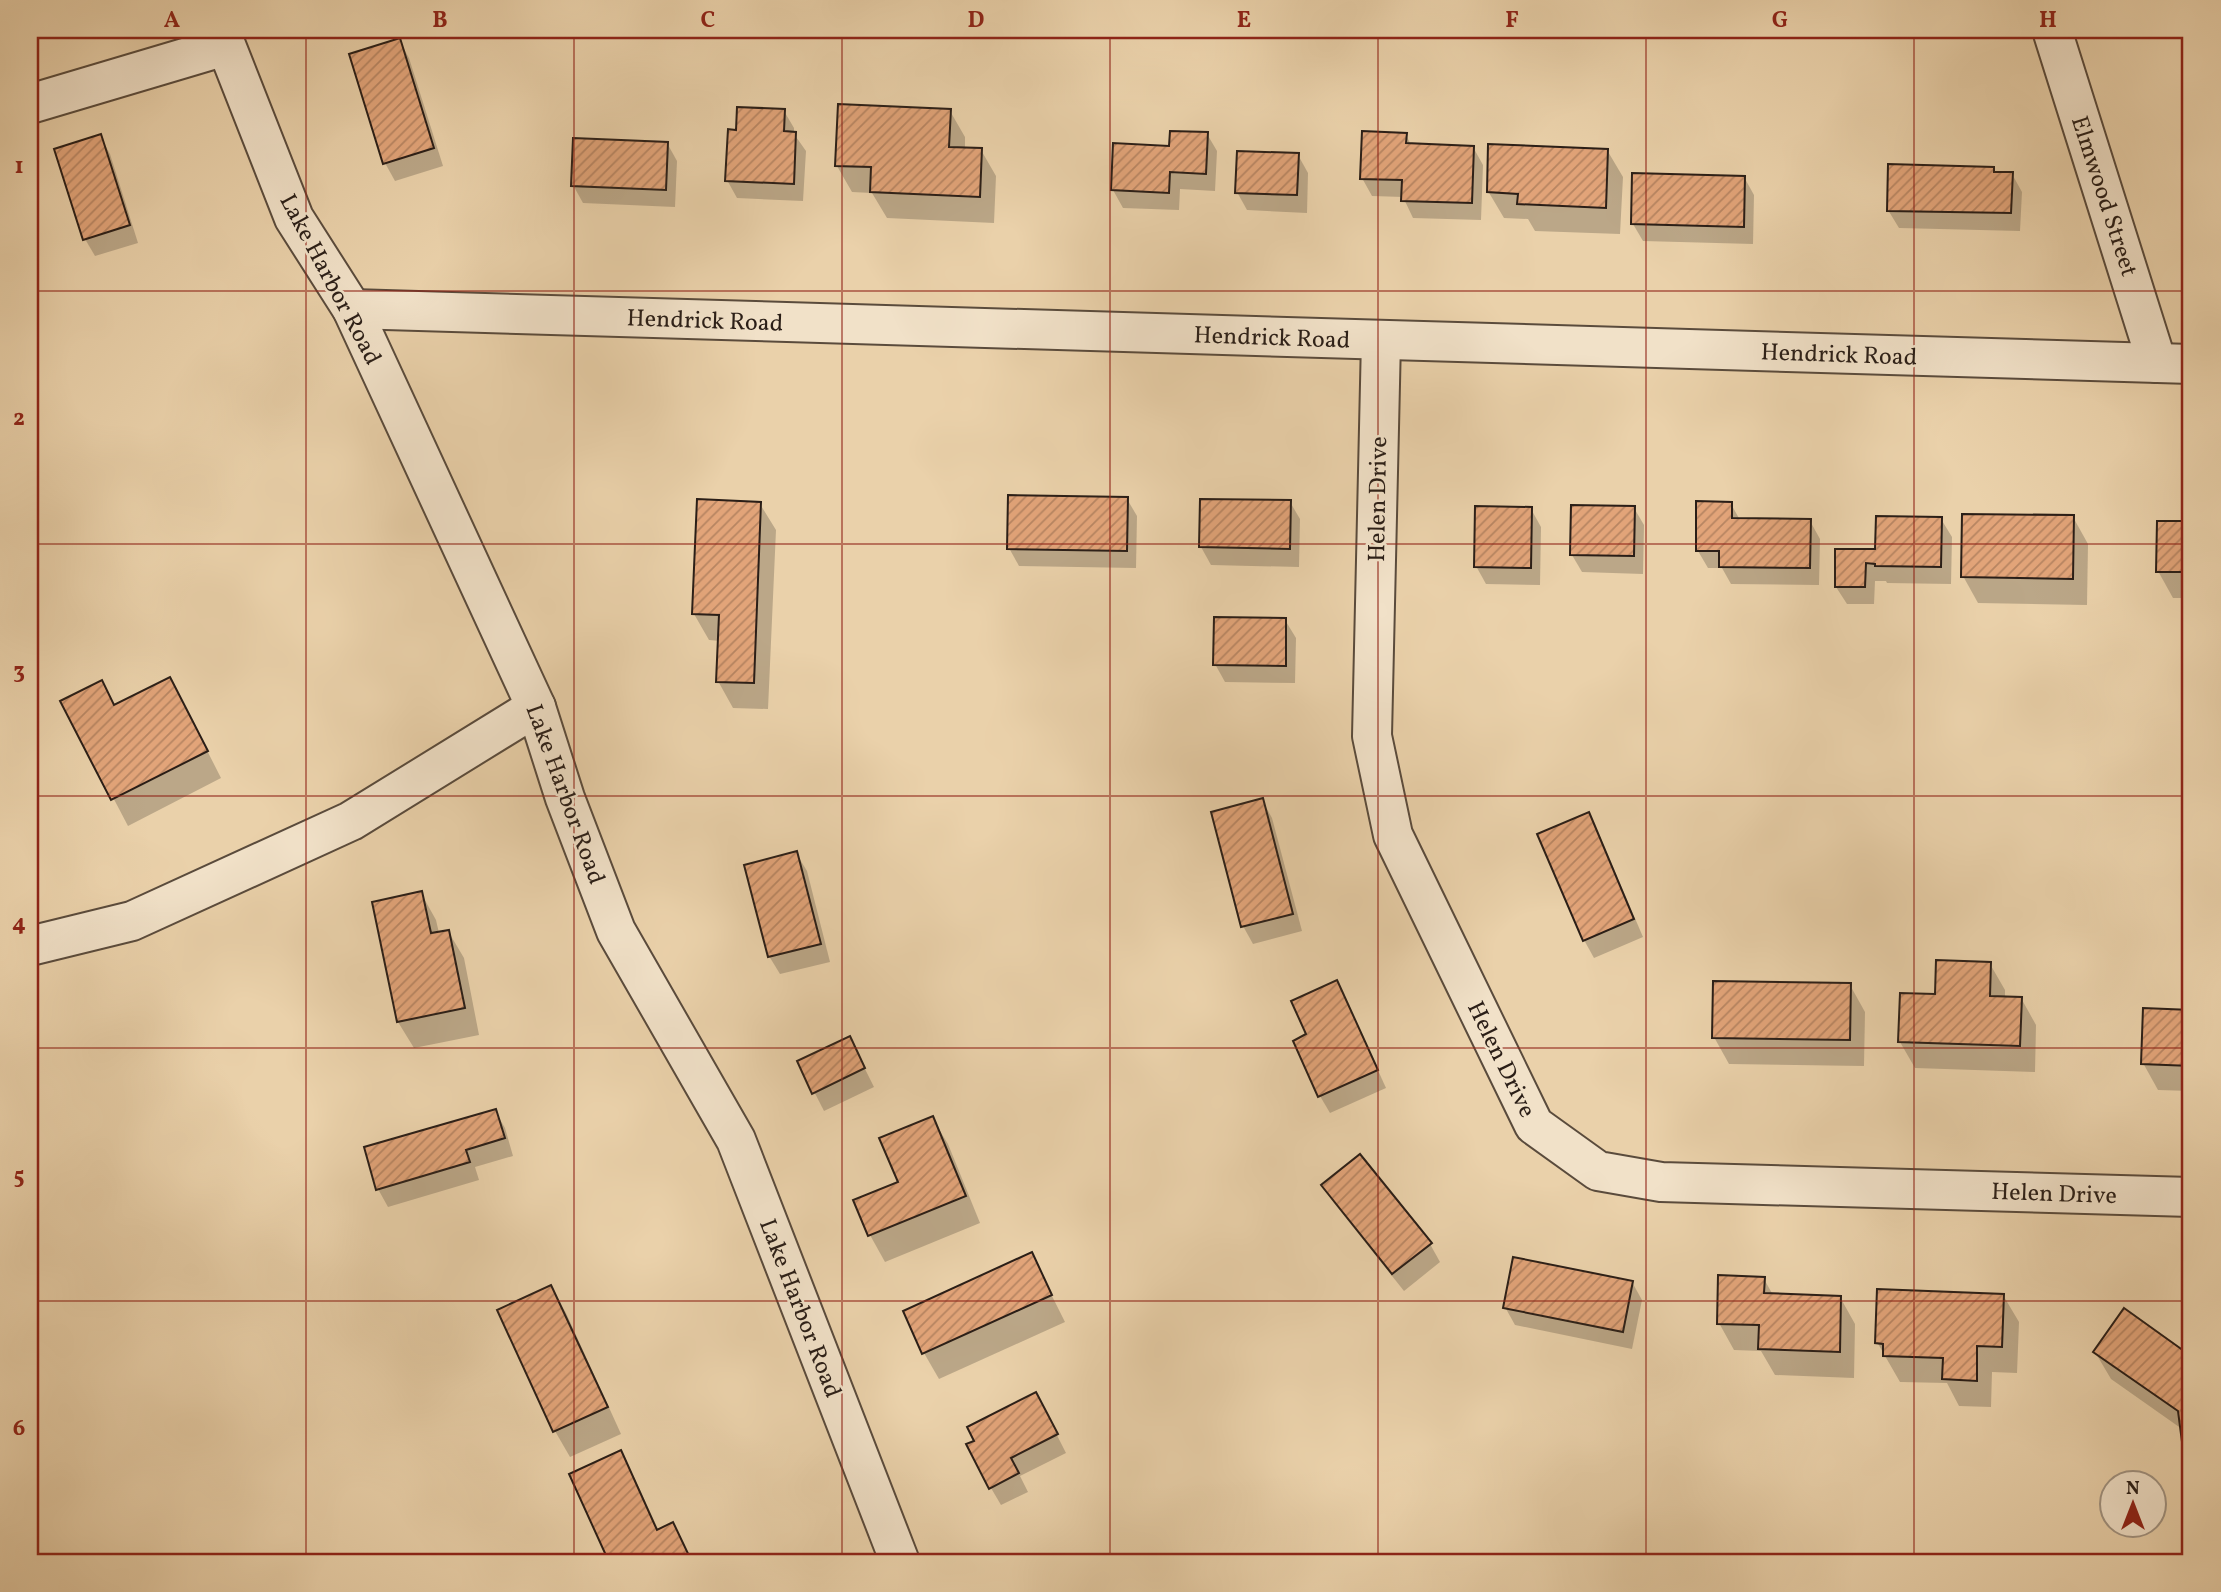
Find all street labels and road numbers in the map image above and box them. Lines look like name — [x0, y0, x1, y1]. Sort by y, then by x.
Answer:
street label: Elmwood Street — [2061, 112, 2145, 281]
street label: Lake Harbor Road — [270, 188, 389, 371]
street label: Hendrick Road — [626, 302, 784, 342]
street label: Hendrick Road — [1193, 319, 1351, 359]
street label: Hendrick Road — [1760, 336, 1918, 376]
street label: Helen Drive — [1361, 436, 1397, 562]
street label: Lake Harbor Road — [516, 700, 612, 889]
street label: Helen Drive — [1457, 996, 1543, 1124]
street label: Helen Drive — [1991, 1176, 2117, 1214]
street label: Lake Harbor Road — [749, 1214, 849, 1403]

